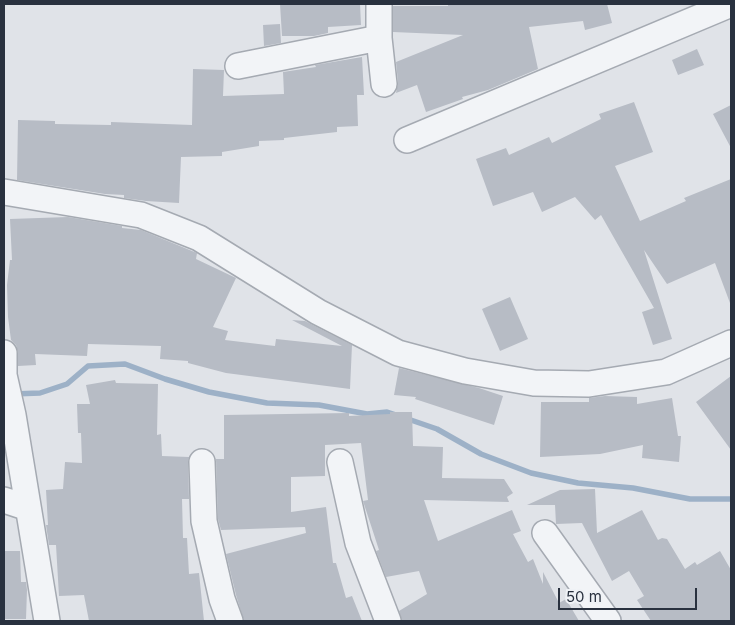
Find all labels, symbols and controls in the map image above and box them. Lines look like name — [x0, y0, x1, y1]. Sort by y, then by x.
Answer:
scale bar — [560, 578, 699, 610]
text: 50 m — [566, 587, 602, 606]

